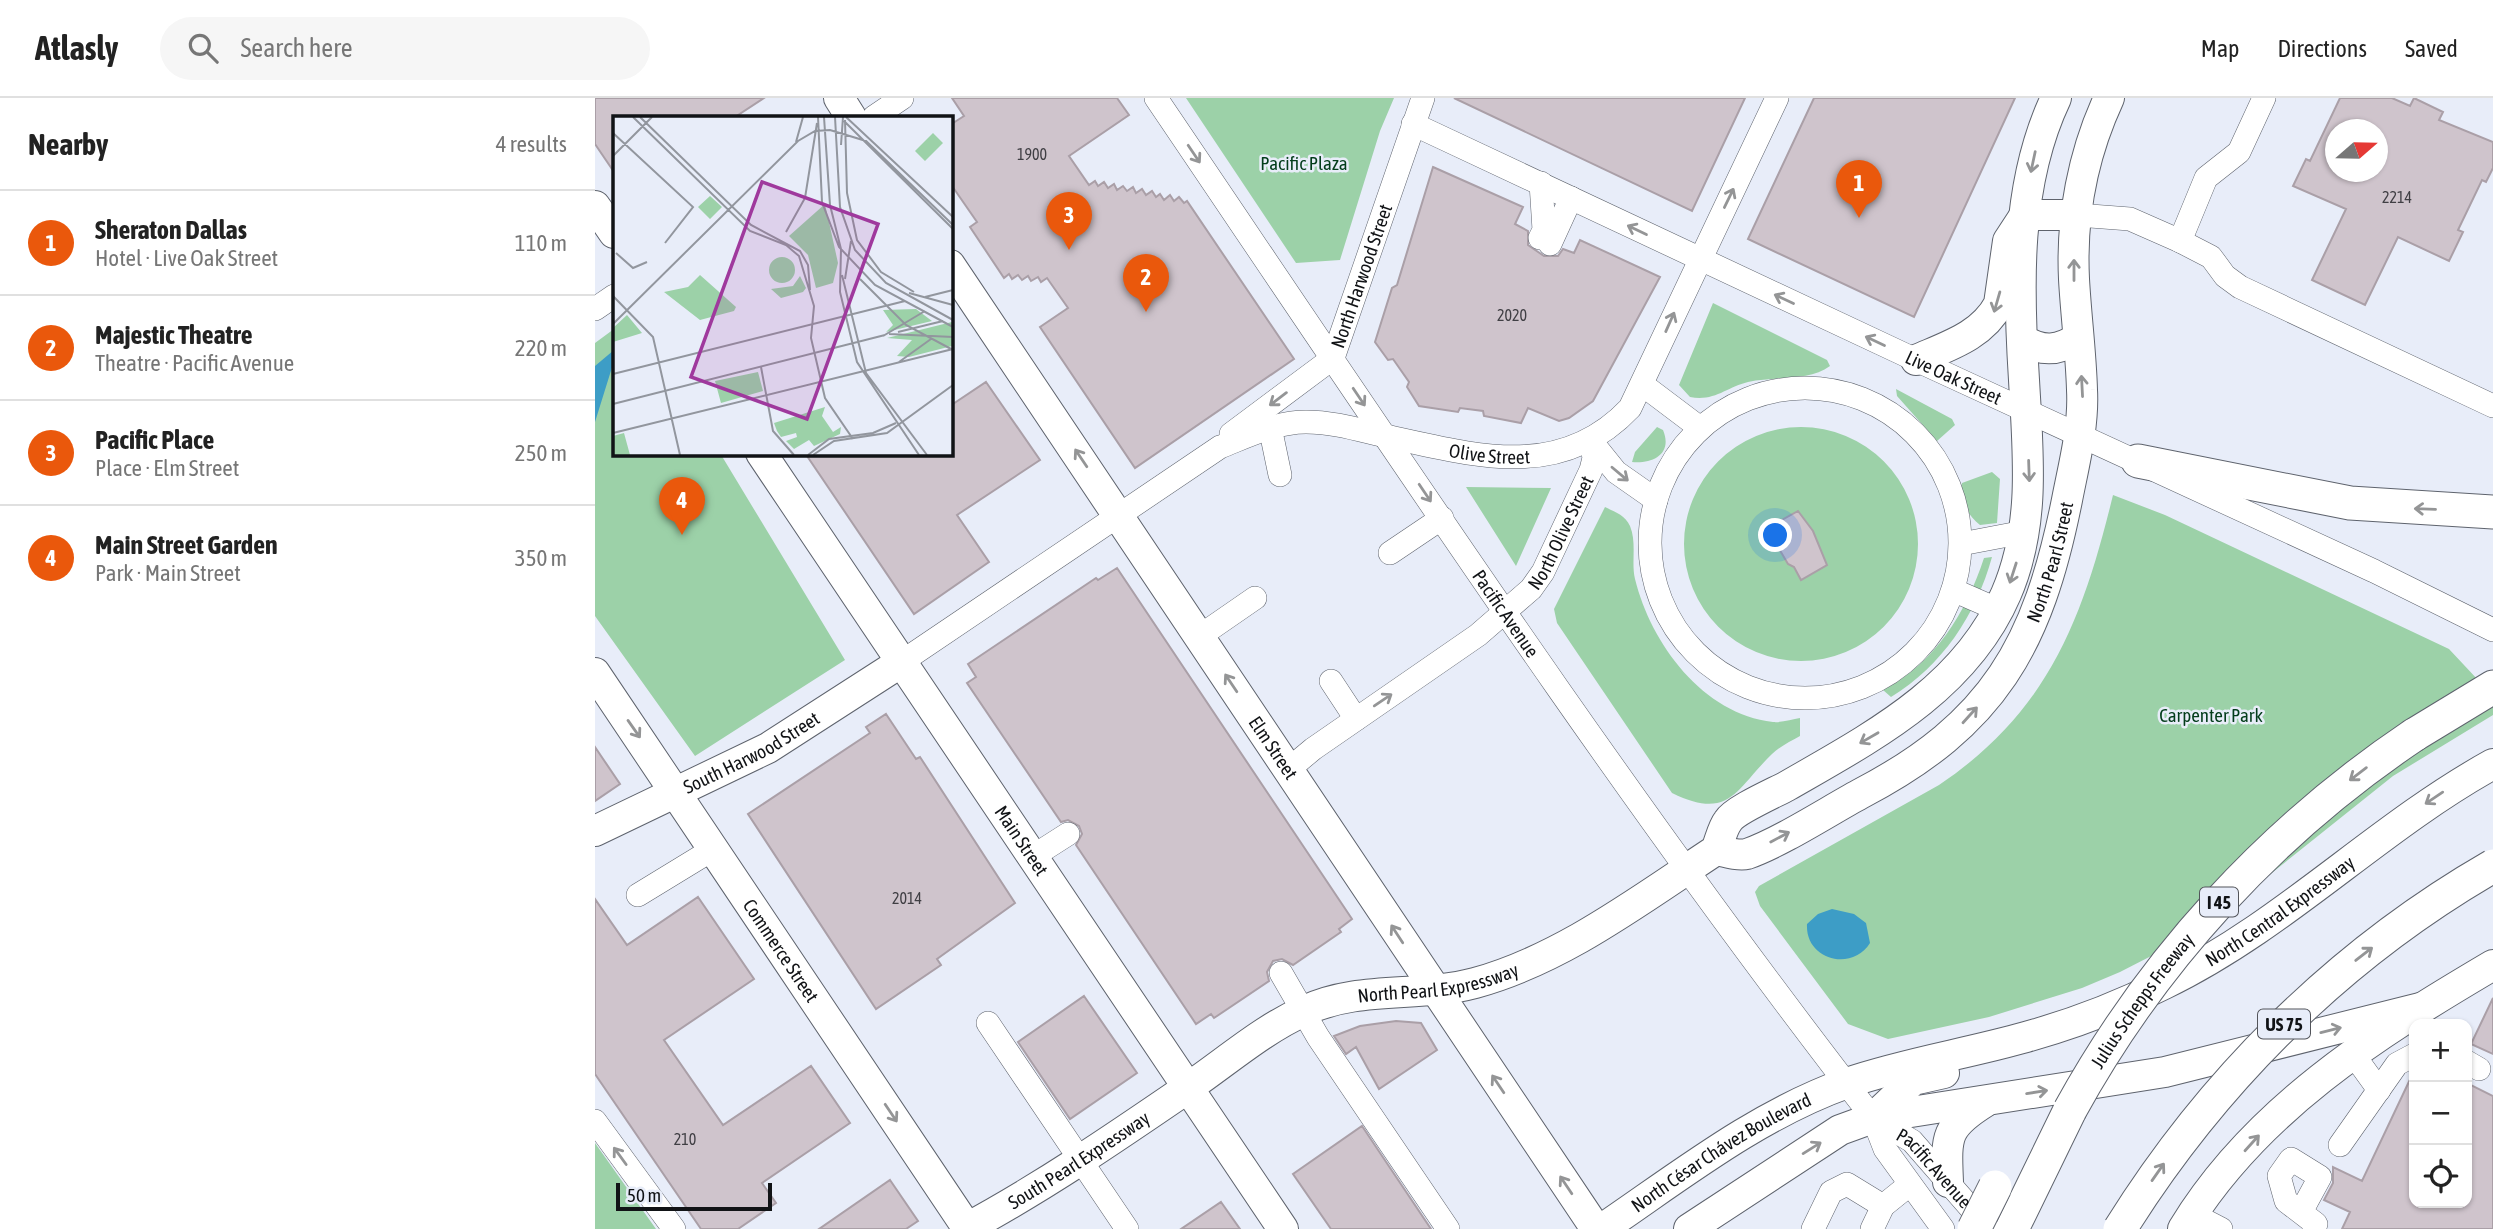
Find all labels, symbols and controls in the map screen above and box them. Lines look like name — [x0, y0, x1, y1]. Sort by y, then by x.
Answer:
search box — [160, 17, 650, 80]
text: Atlasly — [35, 29, 118, 67]
icon: search — [184, 29, 222, 67]
text: Search here — [240, 33, 353, 63]
text: Map — [2201, 35, 2239, 62]
text: Directions — [2277, 35, 2367, 62]
text: Saved — [2405, 35, 2458, 62]
inset map — [613, 116, 952, 455]
north arrow — [2325, 119, 2388, 182]
text: Nearby — [28, 127, 108, 161]
text: 4 results — [496, 131, 567, 157]
one-way arrow — [1187, 144, 1201, 164]
house number: 1900 — [1017, 145, 1047, 163]
one-way arrow — [2026, 150, 2040, 173]
park label: Pacific Plaza — [1260, 152, 1348, 174]
pin: 1 — [1836, 160, 1882, 218]
one-way arrow — [1722, 188, 1736, 209]
house number: 2214 — [2382, 188, 2412, 206]
pin: 3 — [1046, 192, 1092, 250]
street label: North Harwood Street — [1326, 201, 1396, 351]
text: Sheraton Dallas — [95, 215, 247, 245]
one-way arrow — [1627, 223, 1648, 236]
text: 1 — [46, 230, 56, 256]
text: 110 m — [515, 230, 567, 256]
text: Hotel · Live Oak Street — [95, 245, 278, 271]
pin: 2 — [1123, 254, 1169, 312]
one-way arrow — [2067, 259, 2081, 282]
one-way arrow — [1990, 290, 2003, 312]
one-way arrow — [1774, 292, 1795, 305]
house number: 2020 — [1497, 306, 1527, 324]
one-way arrow — [1664, 312, 1677, 334]
text: Majestic Theatre — [95, 320, 252, 350]
one-way arrow — [1864, 334, 1886, 347]
text: 2 — [46, 335, 56, 361]
text: 220 m — [515, 335, 567, 361]
street label: Live Oak Street — [1902, 346, 2005, 409]
text: Theatre · Pacific Avenue — [95, 350, 294, 376]
one-way arrow — [2075, 375, 2088, 398]
one-way arrow — [1352, 387, 1367, 406]
one-way arrow — [1269, 391, 1288, 406]
text: Pacific Place — [95, 425, 214, 455]
street label: Olive Street — [1447, 439, 1531, 468]
text: 3 — [46, 440, 56, 466]
text: 250 m — [515, 440, 567, 466]
one-way arrow — [1074, 449, 1088, 468]
text: Place · Elm Street — [95, 455, 239, 481]
one-way arrow — [2023, 459, 2036, 482]
one-way arrow — [1611, 466, 1629, 482]
street label: North Olive Street — [1523, 472, 1598, 594]
pin: 4 — [659, 477, 705, 535]
one-way arrow — [1417, 483, 1432, 502]
street label: North Pearl Street — [2022, 500, 2077, 625]
one-way arrow — [2414, 503, 2437, 516]
your location — [1758, 518, 1792, 552]
text: Main Street Garden — [95, 530, 278, 560]
text: 4 — [46, 545, 56, 571]
text: 350 m — [515, 545, 567, 571]
text: Park · Main Street — [95, 560, 241, 586]
one-way arrow — [2006, 562, 2019, 584]
street label: Pacific Avenue — [1468, 566, 1544, 661]
one-way arrow — [1224, 674, 1238, 693]
one-way arrow — [1373, 693, 1393, 707]
park label: Carpenter Park — [2159, 704, 2263, 726]
street label: South Harwood Street — [680, 707, 823, 798]
one-way arrow — [1962, 707, 1978, 725]
street label: Elm Street — [1244, 712, 1302, 783]
one-way arrow — [627, 719, 641, 738]
one-way arrow — [1859, 731, 1879, 745]
one-way arrow — [2349, 767, 2368, 782]
one-way arrow — [2425, 791, 2444, 805]
street label: Main Street — [990, 801, 1053, 880]
one-way arrow — [1769, 829, 1789, 843]
street label: North Central Expressway — [2201, 851, 2358, 971]
road number: I 45 — [2200, 888, 2238, 916]
house number: 2014 — [892, 889, 922, 907]
street label: Commerce Street — [739, 895, 823, 1006]
one-way arrow — [1390, 925, 1404, 944]
street label: Julius Schepps Freeway — [2086, 929, 2198, 1072]
one-way arrow — [2354, 947, 2373, 962]
street label: North Pearl Expressway — [1356, 958, 1522, 1007]
road number: US 75 — [2258, 1009, 2310, 1038]
map controls — [2409, 1019, 2472, 1208]
button: + — [2409, 1019, 2472, 1082]
one-way arrow — [2319, 1023, 2342, 1036]
one-way arrow — [1491, 1075, 1505, 1094]
button: − — [2409, 1082, 2472, 1145]
one-way arrow — [2025, 1085, 2048, 1098]
street label: North César Chávez Boulevard — [1627, 1088, 1814, 1216]
one-way arrow — [884, 1103, 898, 1122]
street label: South Pearl Expressway — [1004, 1106, 1154, 1213]
street label: Pacific Avenue — [1893, 1123, 1976, 1212]
house number: 210 — [674, 1130, 696, 1148]
one-way arrow — [2243, 1134, 2259, 1152]
one-way arrow — [1802, 1141, 1821, 1155]
button: locate — [2409, 1145, 2472, 1208]
one-way arrow — [613, 1147, 627, 1166]
one-way arrow — [2151, 1163, 2165, 1182]
one-way arrow — [1559, 1175, 1573, 1195]
scale bar — [616, 1180, 772, 1212]
text: 50 m — [627, 1184, 661, 1206]

